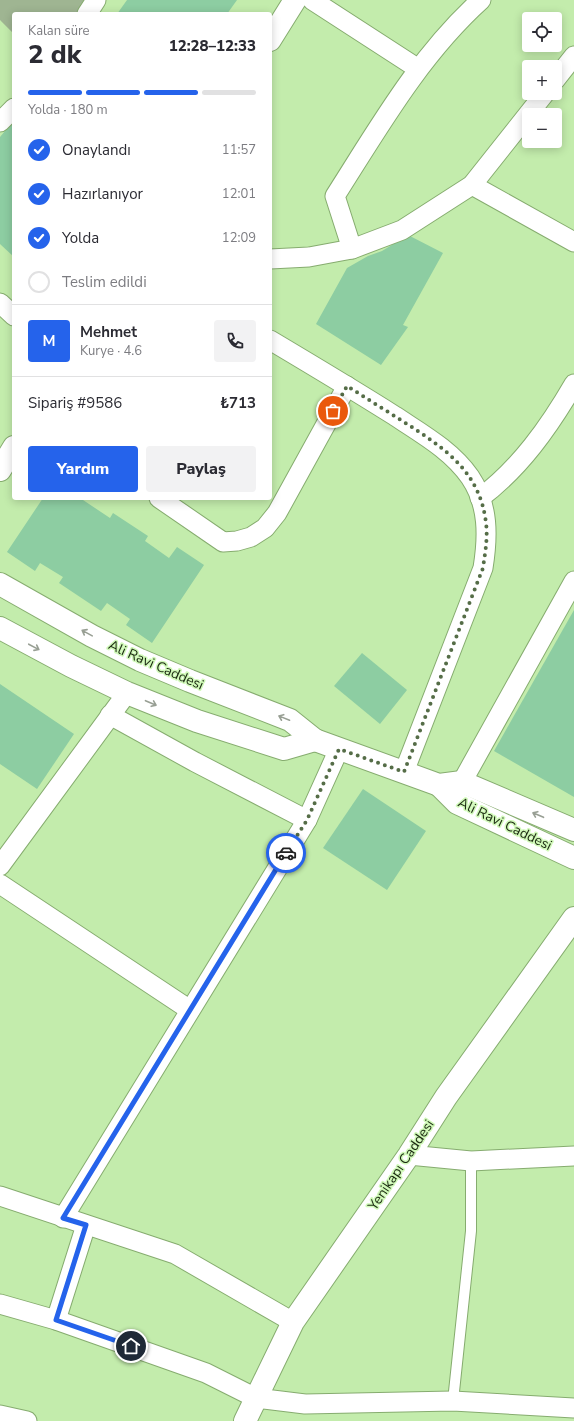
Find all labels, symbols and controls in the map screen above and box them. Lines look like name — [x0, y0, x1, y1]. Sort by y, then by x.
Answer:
map controls — [522, 12, 562, 148]
button: locate — [522, 12, 562, 52]
text: Kalan süre — [28, 22, 90, 40]
text: 12:28–12:33 — [169, 36, 256, 56]
text: 2 dk — [28, 37, 81, 72]
button: + — [522, 60, 562, 100]
text: Yolda · 180 m — [28, 101, 108, 119]
button: − — [522, 108, 562, 148]
icon: check — [28, 139, 50, 161]
text: Onaylandı — [62, 140, 131, 160]
text: 11:57 — [222, 141, 256, 159]
icon: check — [28, 183, 50, 205]
text: Hazırlanıyor — [62, 184, 143, 204]
text: 12:01 — [222, 185, 256, 203]
icon: check — [28, 227, 50, 249]
text: Yolda — [62, 228, 99, 248]
text: 12:09 — [222, 229, 256, 247]
text: Teslim edildi — [62, 272, 147, 292]
button: phone — [214, 320, 256, 362]
text: Mehmet — [80, 322, 137, 342]
text: M — [42, 331, 56, 351]
text: Kurye · 4.6 — [80, 342, 142, 360]
text: Sipariş #9586 — [28, 393, 122, 413]
text: ₺713 — [220, 393, 256, 413]
pin — [316, 394, 350, 428]
icon: bag — [322, 400, 344, 422]
button: Yardım — [28, 446, 138, 492]
button: Paylaş — [146, 446, 256, 492]
one-way arrow — [81, 629, 93, 637]
street label: Ali Ravi Caddesi — [105, 636, 207, 694]
one-way arrow — [28, 643, 40, 651]
one-way arrow — [145, 700, 157, 707]
one-way arrow — [278, 713, 290, 721]
street label: Ali Ravi Caddesi — [455, 793, 555, 855]
one-way arrow — [533, 810, 545, 818]
courier — [266, 833, 306, 873]
icon: car — [275, 842, 297, 864]
street label: Yenikapı Caddesi — [363, 1116, 438, 1215]
pin — [114, 1329, 148, 1363]
icon: home — [120, 1335, 142, 1357]

